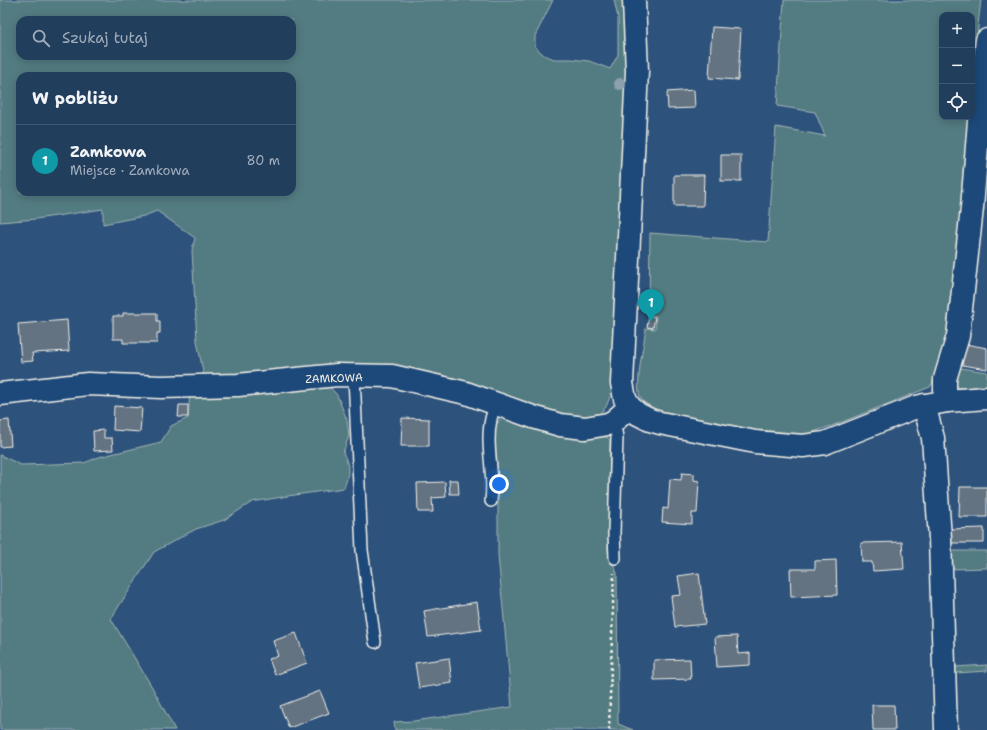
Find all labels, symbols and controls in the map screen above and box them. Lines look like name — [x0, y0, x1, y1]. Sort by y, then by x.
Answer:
map controls — [939, 12, 975, 120]
button: + — [939, 12, 975, 48]
search box — [16, 16, 296, 60]
icon: search — [30, 27, 52, 49]
text: Szukaj tutaj — [62, 28, 148, 48]
button: − — [939, 48, 975, 84]
button: locate — [939, 84, 975, 120]
text: W pobliżu — [32, 87, 118, 109]
text: Zamkowa — [70, 142, 146, 162]
text: 1 — [42, 152, 48, 169]
text: 80 m — [246, 152, 280, 169]
text: Miejsce · Zamkowa — [70, 162, 190, 179]
pin: 1 — [638, 289, 664, 322]
street label: ZAMKOWA — [305, 370, 363, 387]
your location — [489, 474, 509, 494]

